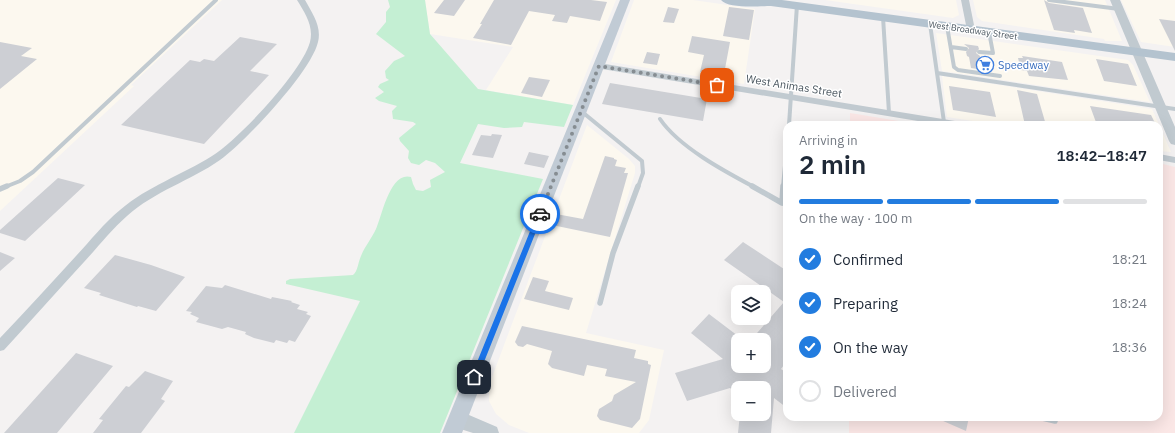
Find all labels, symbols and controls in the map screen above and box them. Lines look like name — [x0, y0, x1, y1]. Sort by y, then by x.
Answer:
street label: West Broadway Street — [928, 18, 1018, 42]
supermarket icon: Speedway — [975, 55, 995, 75]
place label: Speedway — [998, 58, 1049, 72]
pin — [700, 68, 734, 102]
street label: West Animas Street — [745, 71, 843, 101]
icon: bag — [706, 74, 728, 96]
text: Arriving in — [799, 132, 858, 149]
text: 18:42–18:47 — [1057, 146, 1147, 165]
text: 2 min — [799, 147, 866, 181]
courier — [520, 194, 560, 234]
icon: car — [529, 203, 551, 225]
text: On the way · 100 m — [799, 210, 912, 227]
icon: check — [799, 248, 821, 270]
text: Confirmed — [833, 250, 903, 269]
text: 18:21 — [1112, 251, 1147, 268]
map controls — [731, 285, 771, 421]
button: layers — [731, 285, 771, 325]
icon: check — [799, 292, 821, 314]
text: Preparing — [833, 294, 898, 313]
text: 18:24 — [1112, 295, 1147, 312]
button: + — [731, 333, 771, 373]
icon: check — [799, 336, 821, 358]
text: On the way — [833, 338, 908, 357]
text: 18:36 — [1112, 339, 1147, 356]
pin — [457, 360, 491, 394]
icon: home — [463, 366, 485, 388]
button: − — [731, 381, 771, 421]
text: Delivered — [833, 382, 897, 401]

